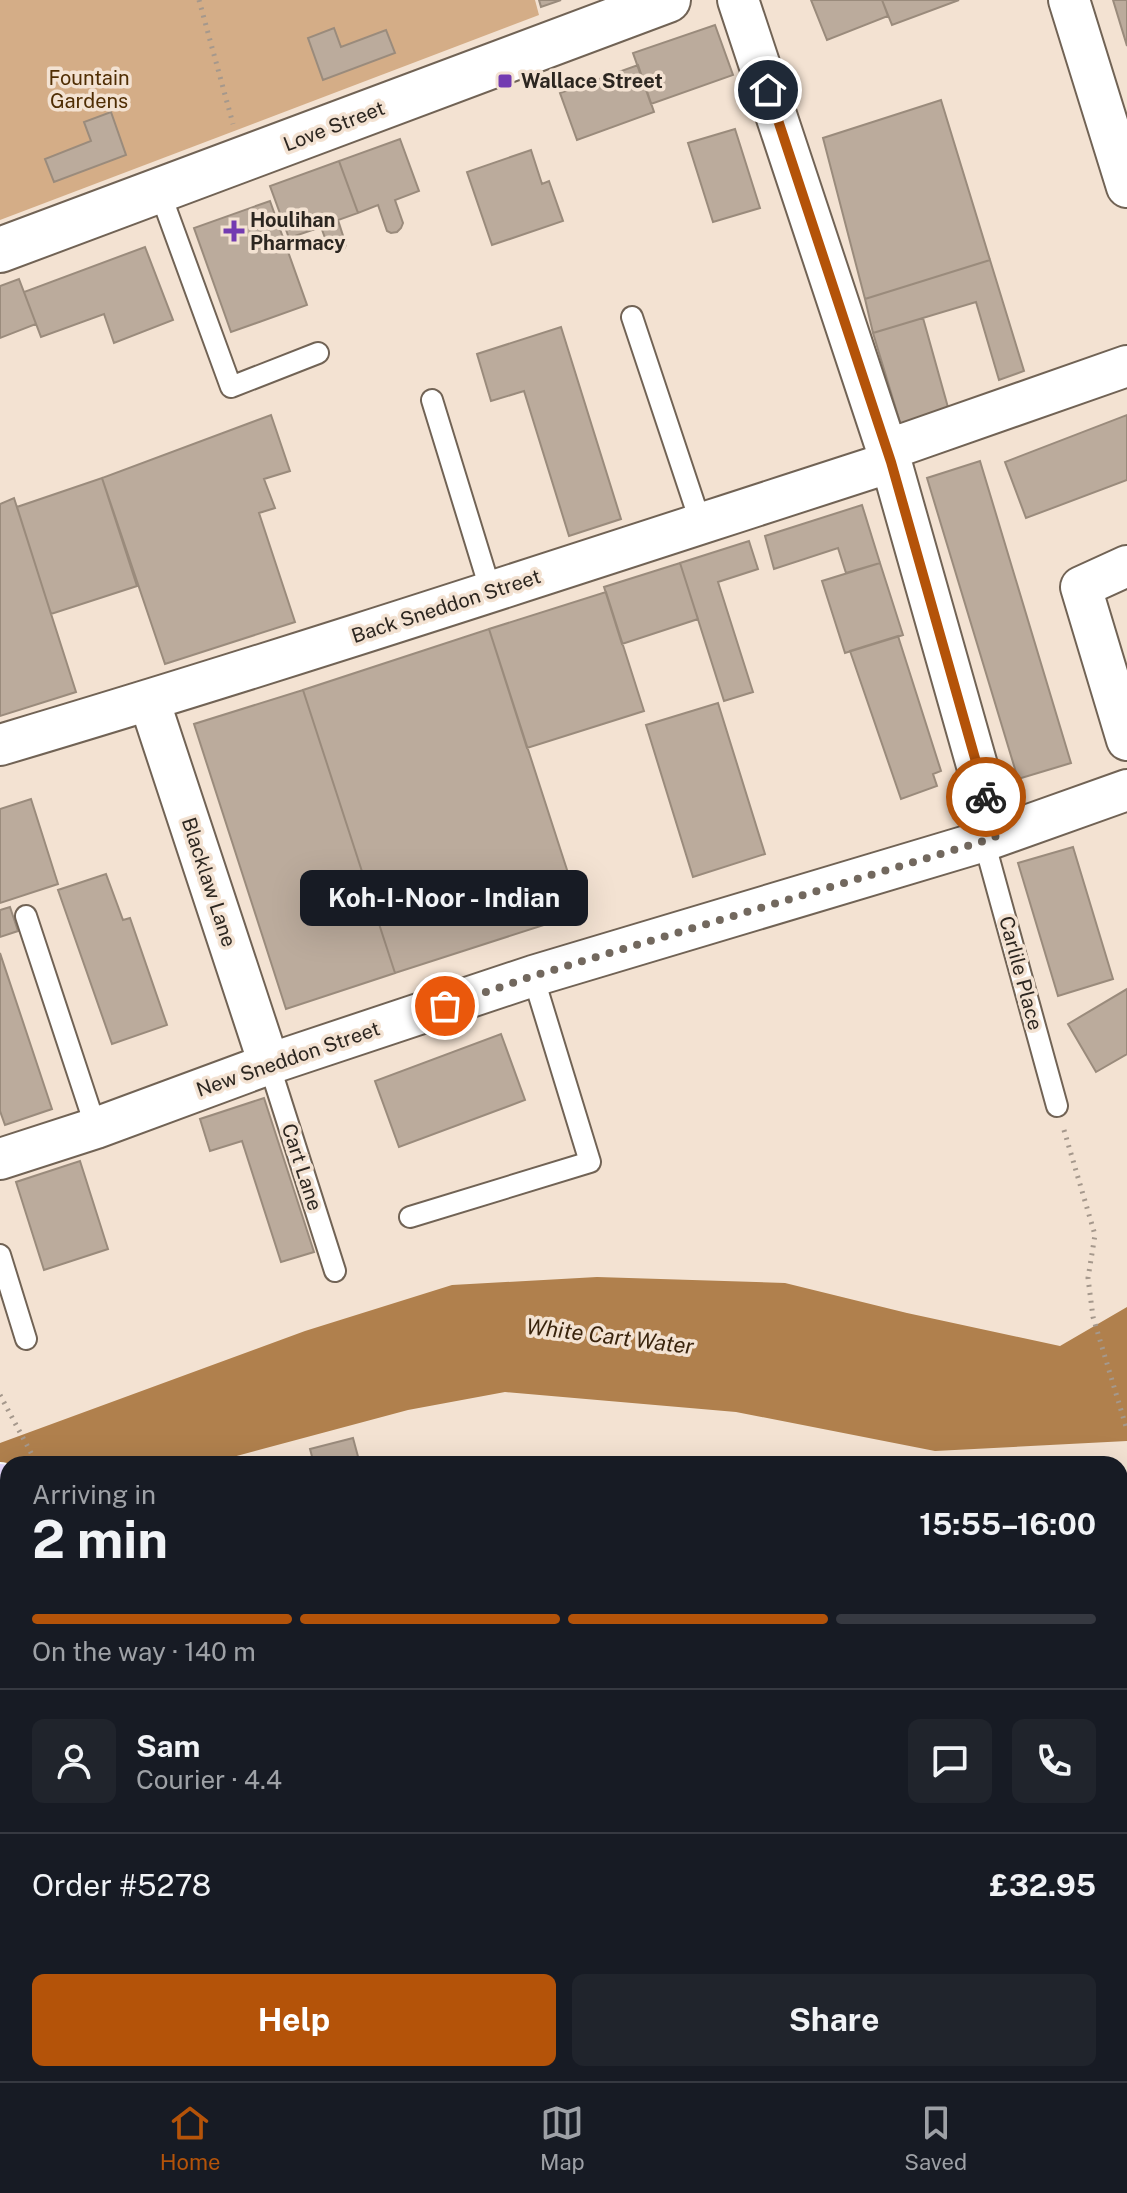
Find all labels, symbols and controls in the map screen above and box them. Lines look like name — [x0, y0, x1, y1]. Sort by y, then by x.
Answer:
pin — [734, 56, 802, 124]
park label: Fountain Gardens — [48, 66, 130, 113]
icon: home — [746, 68, 790, 112]
place label: Wallace Street — [521, 69, 663, 93]
marker: Wallace Street — [496, 72, 514, 90]
street label: Love Street — [280, 96, 388, 156]
place label: Houlihan Pharmacy — [250, 208, 346, 255]
marker: Houlihan Pharmacy — [225, 222, 243, 240]
street label: Back Sneddon Street — [348, 564, 544, 648]
courier — [946, 757, 1026, 837]
icon: bike — [964, 775, 1008, 819]
street label: Blacklaw Lane — [177, 814, 241, 950]
callout: Koh-I-Noor - Indian — [301, 870, 589, 926]
text: Koh-I-Noor - Indian — [328, 882, 560, 913]
street label: Carlile Place — [994, 913, 1048, 1033]
pin — [411, 972, 479, 1040]
icon: bag — [423, 984, 467, 1028]
street label: New Sneddon Street — [193, 1016, 383, 1102]
street label: Cart Lane — [277, 1120, 327, 1214]
water label: White Cart Water — [525, 1313, 696, 1359]
text: Arriving in — [32, 1479, 156, 1510]
text: 15:55–16:00 — [919, 1506, 1096, 1542]
text: 2 min — [32, 1509, 168, 1570]
text: On the way · 140 m — [32, 1636, 256, 1667]
button: person — [32, 1719, 116, 1803]
button: chat — [908, 1719, 992, 1803]
button: phone — [1012, 1719, 1096, 1803]
text: Sam — [136, 1728, 200, 1764]
text: Courier · 4.4 — [136, 1764, 282, 1795]
text: Order #5278 — [32, 1867, 211, 1903]
text: £32.95 — [989, 1867, 1096, 1903]
button: Help — [32, 1974, 556, 2066]
button: Share — [572, 1974, 1096, 2066]
tab: Home — [160, 2101, 220, 2175]
tab: Map — [540, 2101, 585, 2175]
tab: Saved — [904, 2101, 967, 2175]

